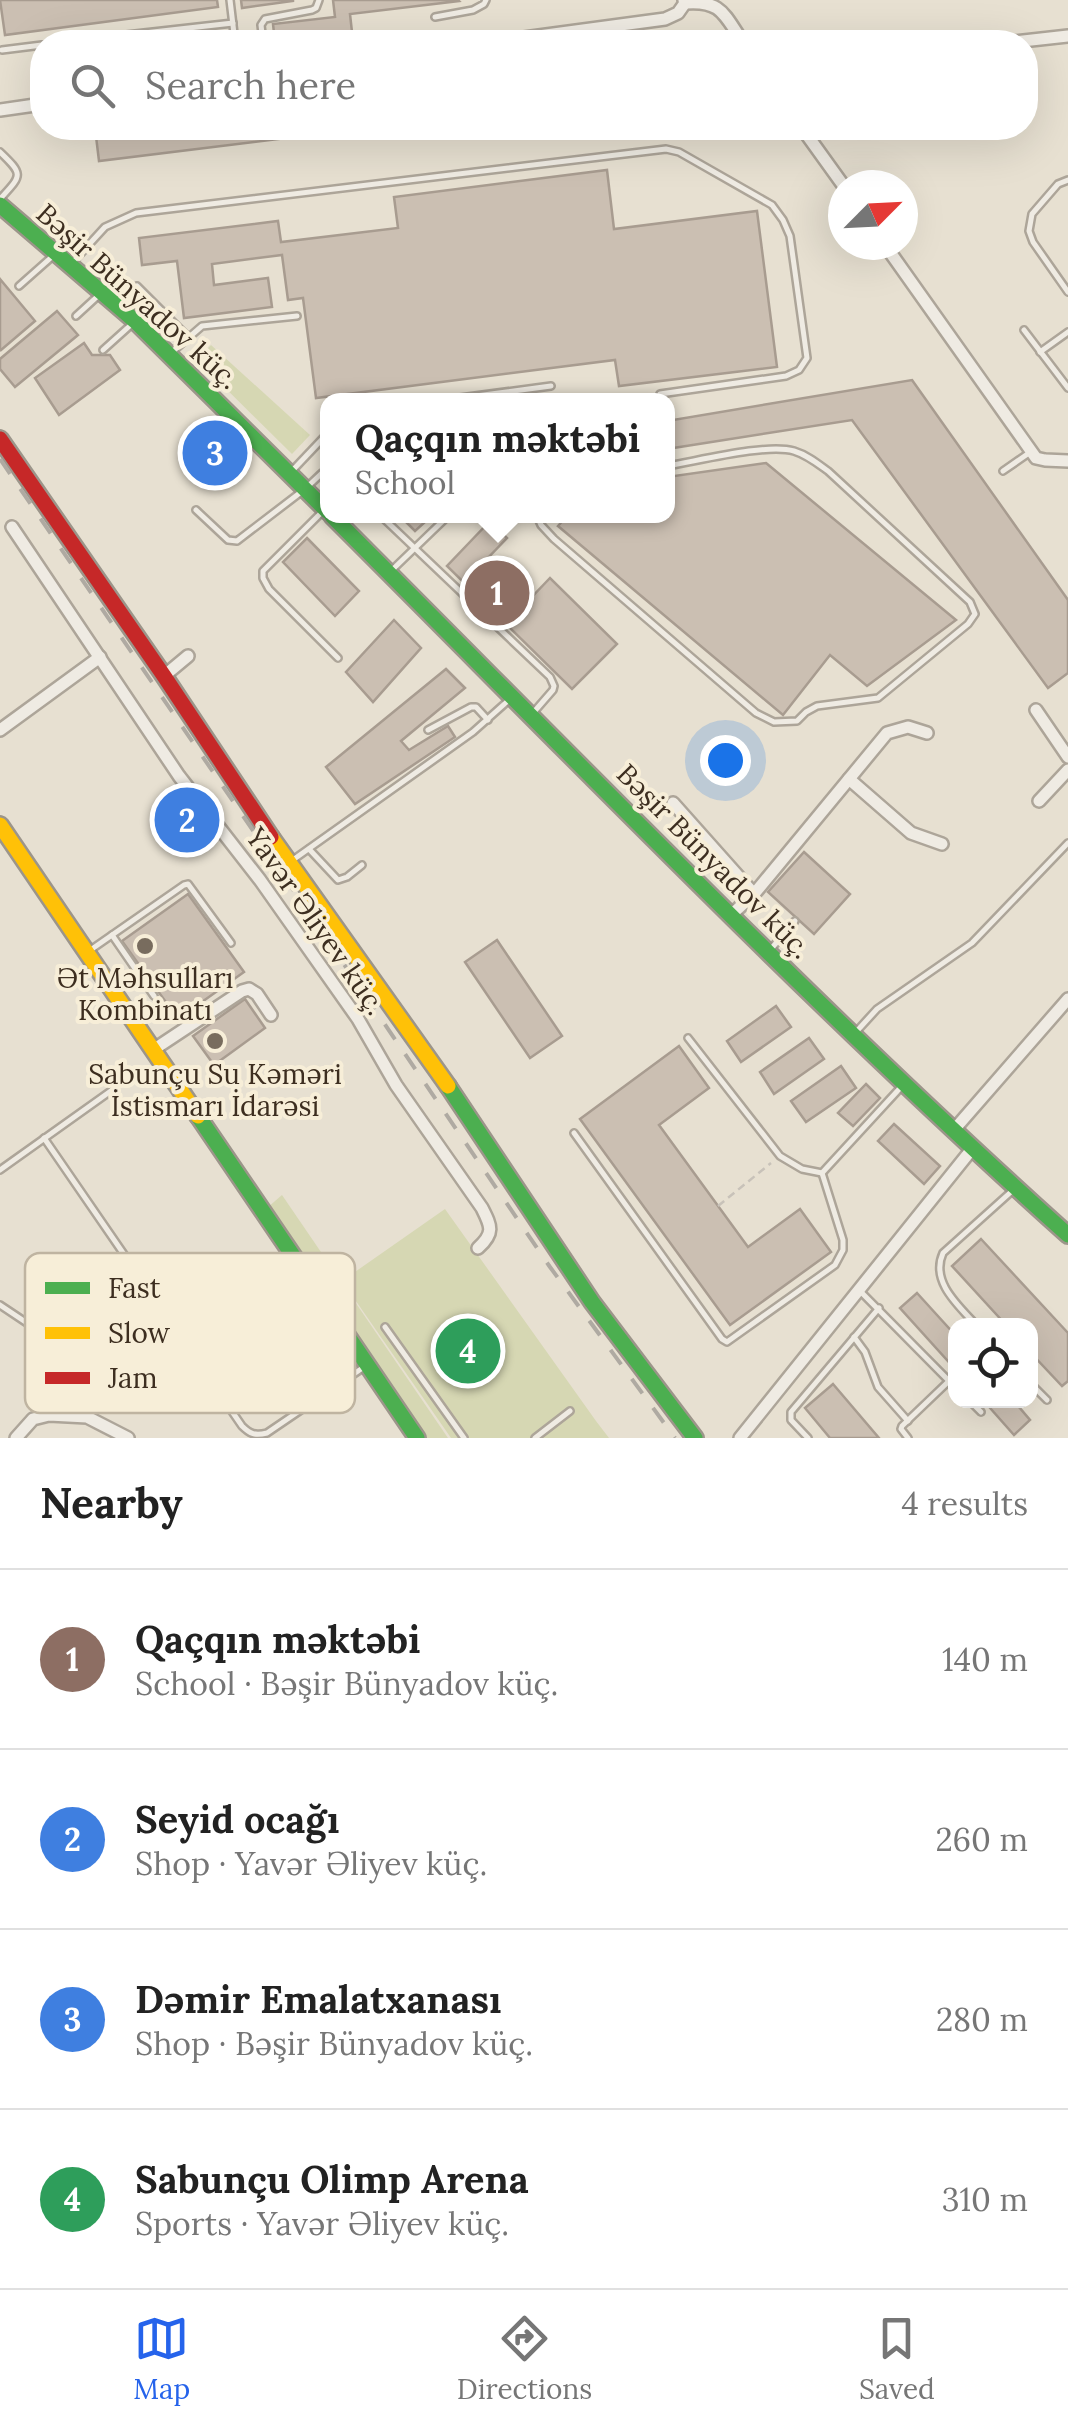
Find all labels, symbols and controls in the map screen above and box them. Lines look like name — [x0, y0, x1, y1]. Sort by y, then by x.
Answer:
search box — [30, 30, 1038, 140]
icon: search — [65, 58, 120, 113]
text: Search here — [145, 61, 356, 109]
north arrow — [828, 170, 918, 260]
street label: Bəşir Bünyadov küç. — [29, 195, 247, 397]
popup — [320, 393, 675, 523]
text: Qaçqın məktəbi — [355, 414, 640, 462]
pin: 3 — [182, 416, 248, 490]
text: School — [355, 462, 455, 503]
pin: 1 — [464, 556, 530, 630]
your location — [700, 735, 751, 786]
street label: Bəşir Bünyadov küç. — [609, 756, 819, 966]
pin: 2 — [154, 782, 220, 858]
street label: Yavər Əliyev küç. — [237, 819, 394, 1022]
marker: Ət Məhsulları Kombinatı — [134, 935, 156, 957]
place label: Ət Məhsulları Kombinatı — [57, 960, 233, 1028]
marker: Sabunçu Su Kəməri İstismarı İdarəsi — [204, 1030, 226, 1052]
place label: Sabunçu Su Kəməri İstismarı İdarəsi — [88, 1056, 342, 1124]
legend — [25, 1253, 355, 1413]
text: Fast — [108, 1270, 161, 1306]
pin: 4 — [436, 1314, 500, 1388]
text: Slow — [108, 1315, 171, 1351]
map controls — [948, 1318, 1038, 1408]
button: locate — [948, 1318, 1038, 1408]
text: Jam — [107, 1360, 158, 1396]
text: Nearby — [40, 1476, 183, 1530]
text: 4 results — [901, 1483, 1028, 1524]
text: Qaçqın məktəbi — [135, 1615, 420, 1663]
text: 1 — [66, 1639, 79, 1680]
text: 140 m — [942, 1639, 1028, 1680]
text: School · Bəşir Bünyadov küç. — [135, 1663, 559, 1704]
text: Seyid ocağı — [135, 1795, 339, 1843]
text: 2 — [64, 1819, 81, 1860]
text: 260 m — [935, 1819, 1028, 1860]
text: Shop · Yavər Əliyev küç. — [135, 1843, 487, 1884]
text: Dəmir Emalatxanası — [135, 1975, 501, 2023]
text: 3 — [64, 1999, 81, 2040]
text: 280 m — [936, 1999, 1028, 2040]
text: Shop · Bəşir Bünyadov küç. — [135, 2023, 533, 2064]
text: Sabunçu Olimp Arena — [135, 2155, 529, 2203]
text: 4 — [64, 2179, 81, 2220]
text: 310 m — [942, 2179, 1028, 2220]
text: Sports · Yavər Əliyev küç. — [135, 2203, 509, 2244]
tab: Map — [133, 2311, 190, 2407]
tab: Directions — [457, 2311, 592, 2407]
tab: Saved — [859, 2311, 935, 2407]

